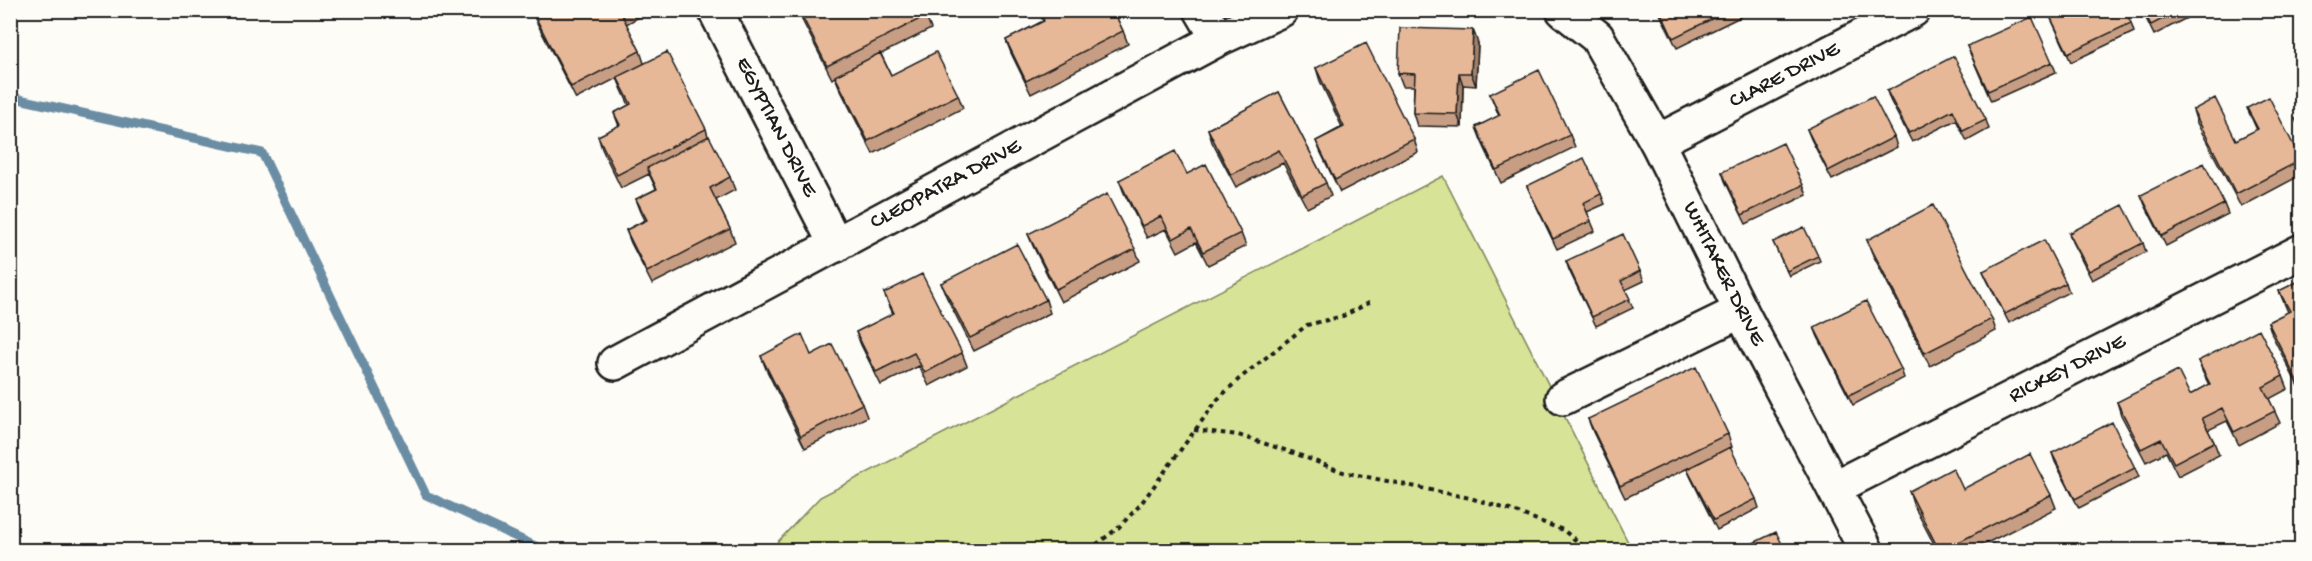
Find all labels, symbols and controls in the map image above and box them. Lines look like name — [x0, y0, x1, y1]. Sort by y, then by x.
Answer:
street label: CLARE DRIVE — [1725, 36, 1846, 115]
street label: EGYPTIAN DRIVE — [729, 53, 823, 203]
street label: CLEOPATRA DRIVE — [866, 133, 1027, 236]
street label: WHITAKER DRIVE — [1676, 198, 1771, 352]
street label: RICKEY DRIVE — [2005, 329, 2131, 410]

